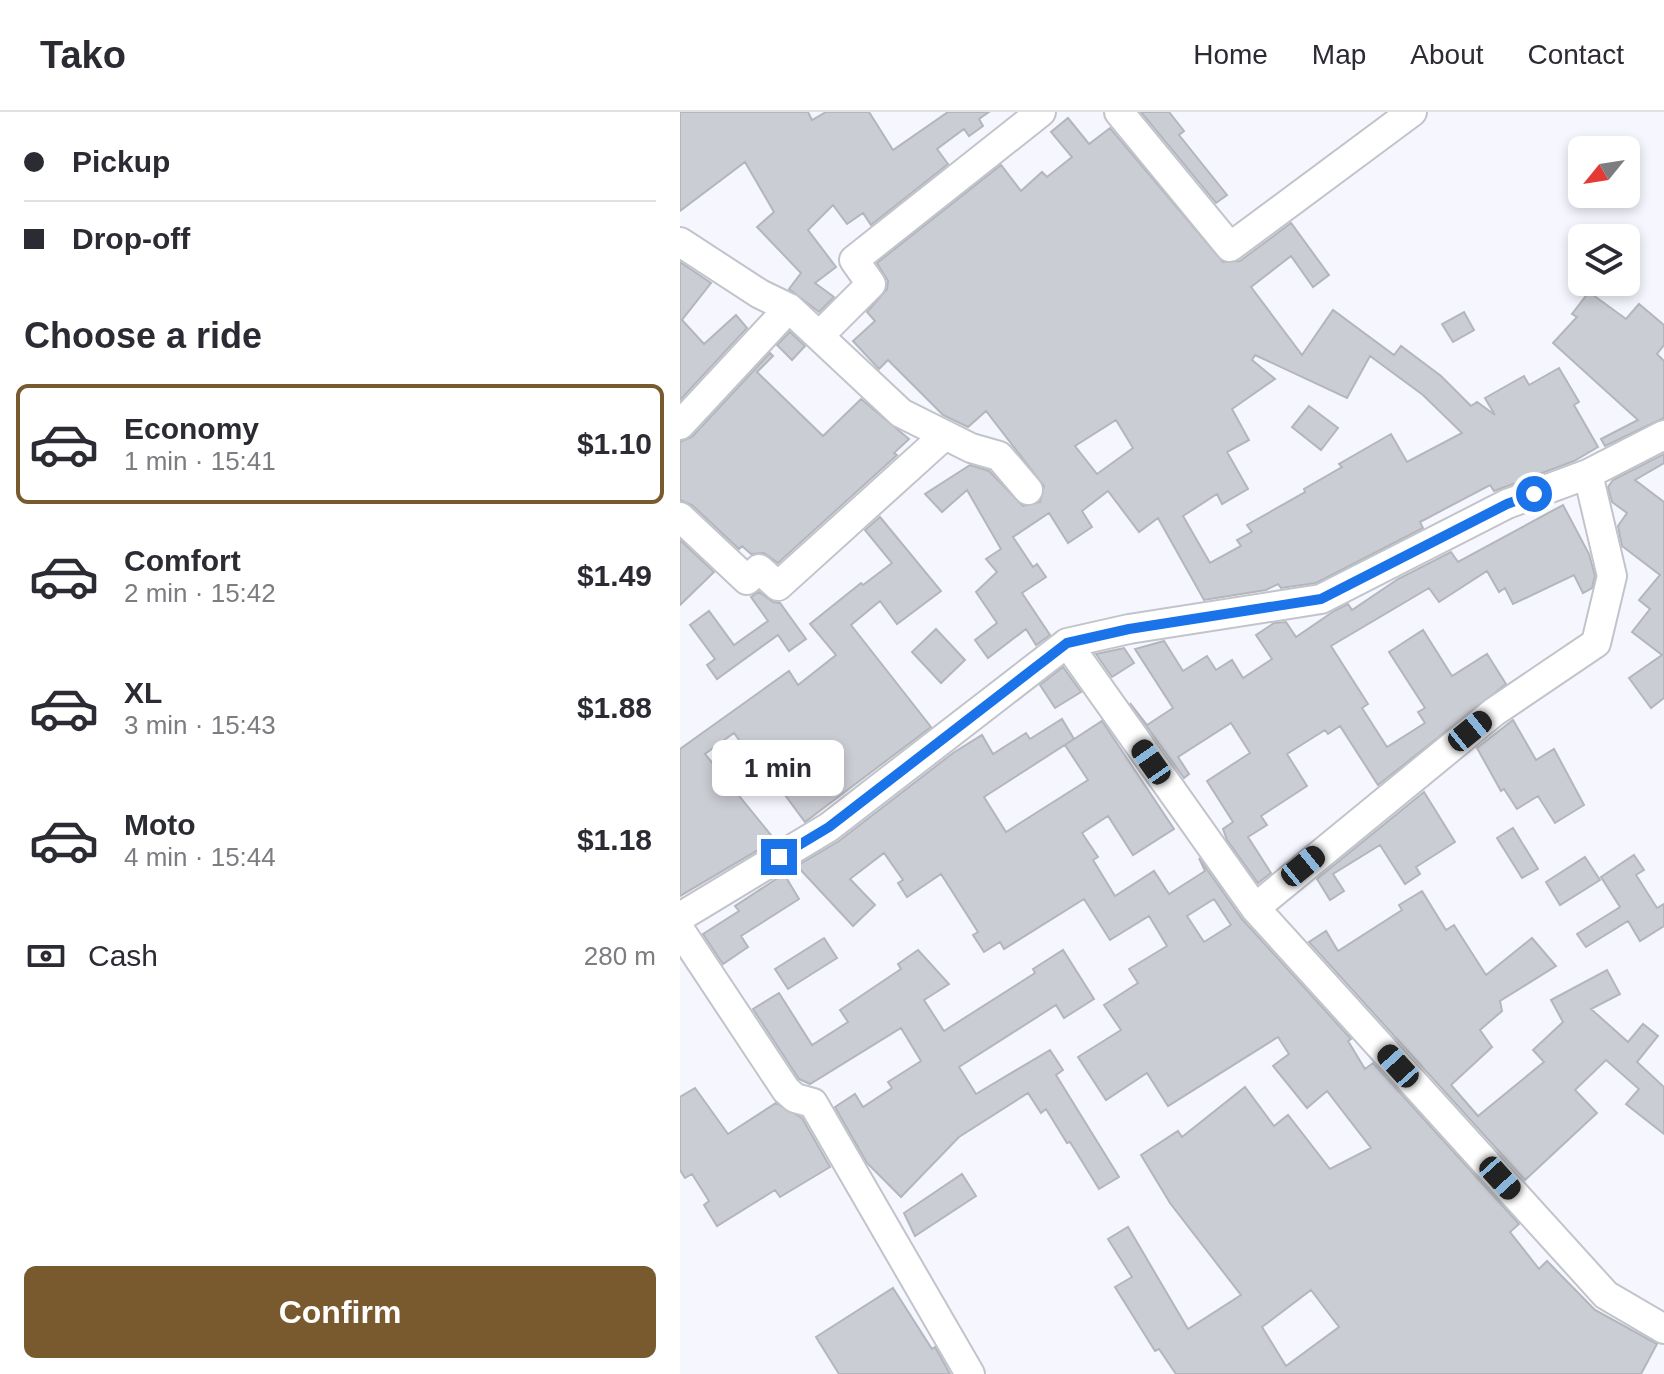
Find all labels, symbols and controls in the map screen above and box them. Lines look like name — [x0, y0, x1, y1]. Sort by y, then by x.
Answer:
text: Tako — [40, 34, 126, 76]
text: Home — [1193, 39, 1268, 70]
text: Map — [1312, 39, 1366, 70]
text: About — [1410, 39, 1484, 70]
text: Contact — [1528, 39, 1624, 70]
north arrow — [1568, 136, 1640, 208]
map controls — [1568, 136, 1640, 296]
text: Pickup — [72, 145, 170, 178]
text: Drop-off — [72, 222, 190, 255]
button: layers — [1568, 224, 1640, 296]
text: Choose a ride — [24, 315, 262, 356]
icon: car — [28, 408, 100, 480]
text: Economy — [124, 412, 259, 445]
text: $1.10 — [577, 427, 652, 460]
text: 1 min · 15:41 — [124, 446, 276, 476]
route start — [1516, 476, 1552, 512]
icon: car — [28, 540, 100, 612]
text: Comfort — [124, 544, 241, 577]
text: $1.49 — [577, 559, 652, 592]
text: 2 min · 15:42 — [124, 578, 276, 608]
icon: car — [28, 672, 100, 744]
text: XL — [124, 676, 162, 709]
text: $1.88 — [577, 691, 652, 724]
car — [1444, 707, 1496, 755]
text: 3 min · 15:43 — [124, 710, 276, 740]
car — [1127, 735, 1175, 789]
callout: 1 min — [713, 741, 845, 797]
text: 1 min — [744, 753, 812, 783]
icon: car — [28, 804, 100, 876]
text: Moto — [124, 808, 196, 841]
text: $1.18 — [577, 823, 652, 856]
route end — [761, 839, 797, 875]
text: 4 min · 15:44 — [124, 842, 276, 872]
car — [1277, 842, 1329, 890]
icon: cash — [24, 934, 68, 978]
text: Cash — [88, 939, 158, 972]
text: 280 m — [584, 941, 656, 971]
car — [1373, 1040, 1423, 1092]
car — [1475, 1152, 1525, 1204]
button: Confirm — [24, 1266, 656, 1358]

